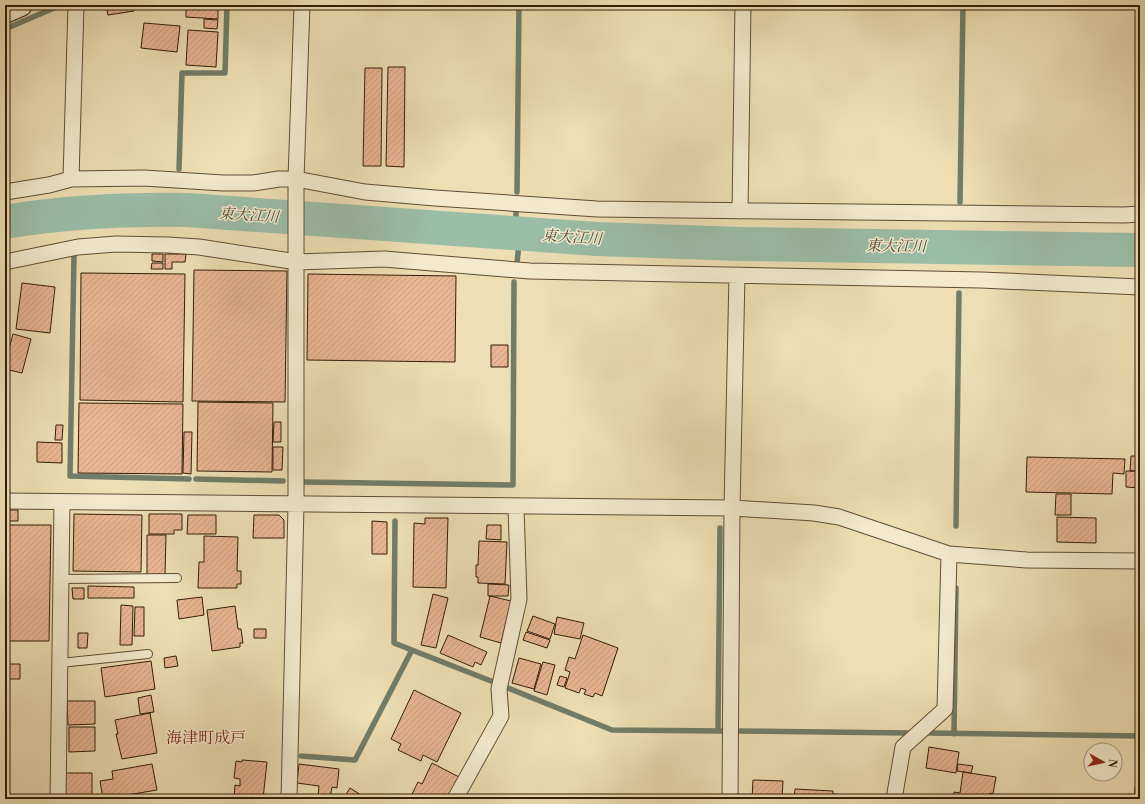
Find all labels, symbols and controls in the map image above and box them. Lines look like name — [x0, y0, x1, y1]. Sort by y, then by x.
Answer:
water label: 東大江川 — [218, 204, 282, 227]
water label: 東大江川 — [541, 226, 605, 249]
water label: 東大江川 — [866, 236, 928, 257]
district label: 海津町成戸 — [166, 728, 246, 748]
north arrow — [1083, 742, 1123, 782]
text: N — [1104, 758, 1119, 769]

